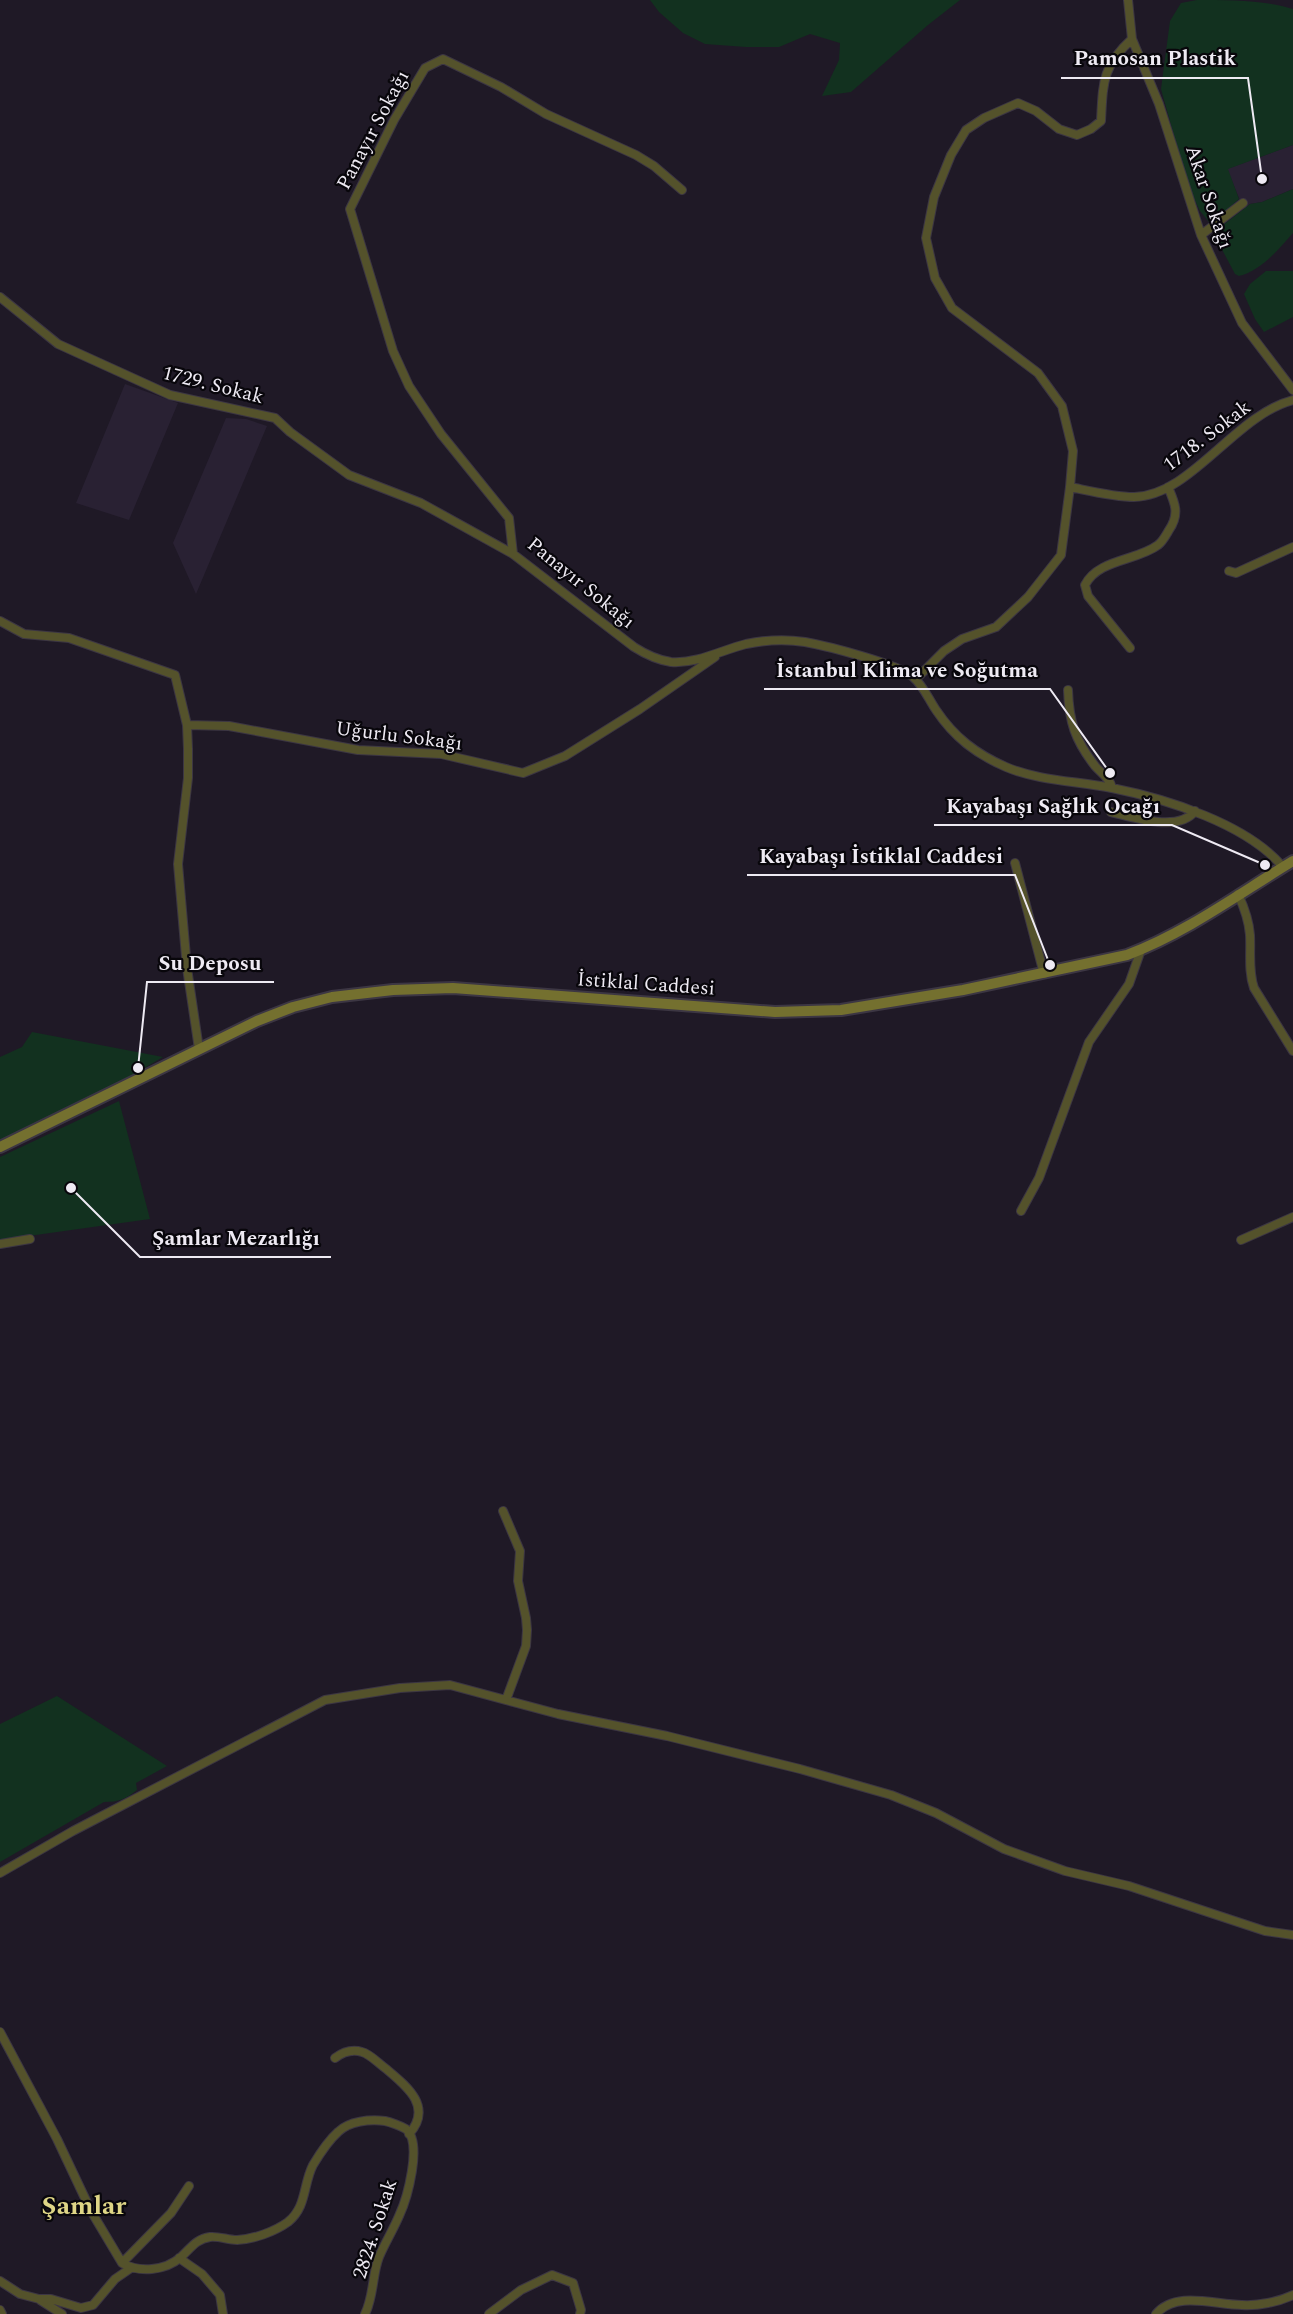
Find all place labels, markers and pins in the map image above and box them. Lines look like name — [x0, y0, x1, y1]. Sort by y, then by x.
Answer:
callout: Pamosan Plastik — [1061, 39, 1248, 78]
callout: İstanbul Klima ve Soğutma — [764, 650, 1050, 689]
callout: Kayabaşı Sağlık Ocağı — [934, 786, 1172, 825]
callout: Kayabaşı İstiklal Caddesi — [747, 836, 1015, 875]
callout: Su Deposu — [147, 943, 274, 982]
callout: Şamlar Mezarlığı — [140, 1218, 331, 1257]

